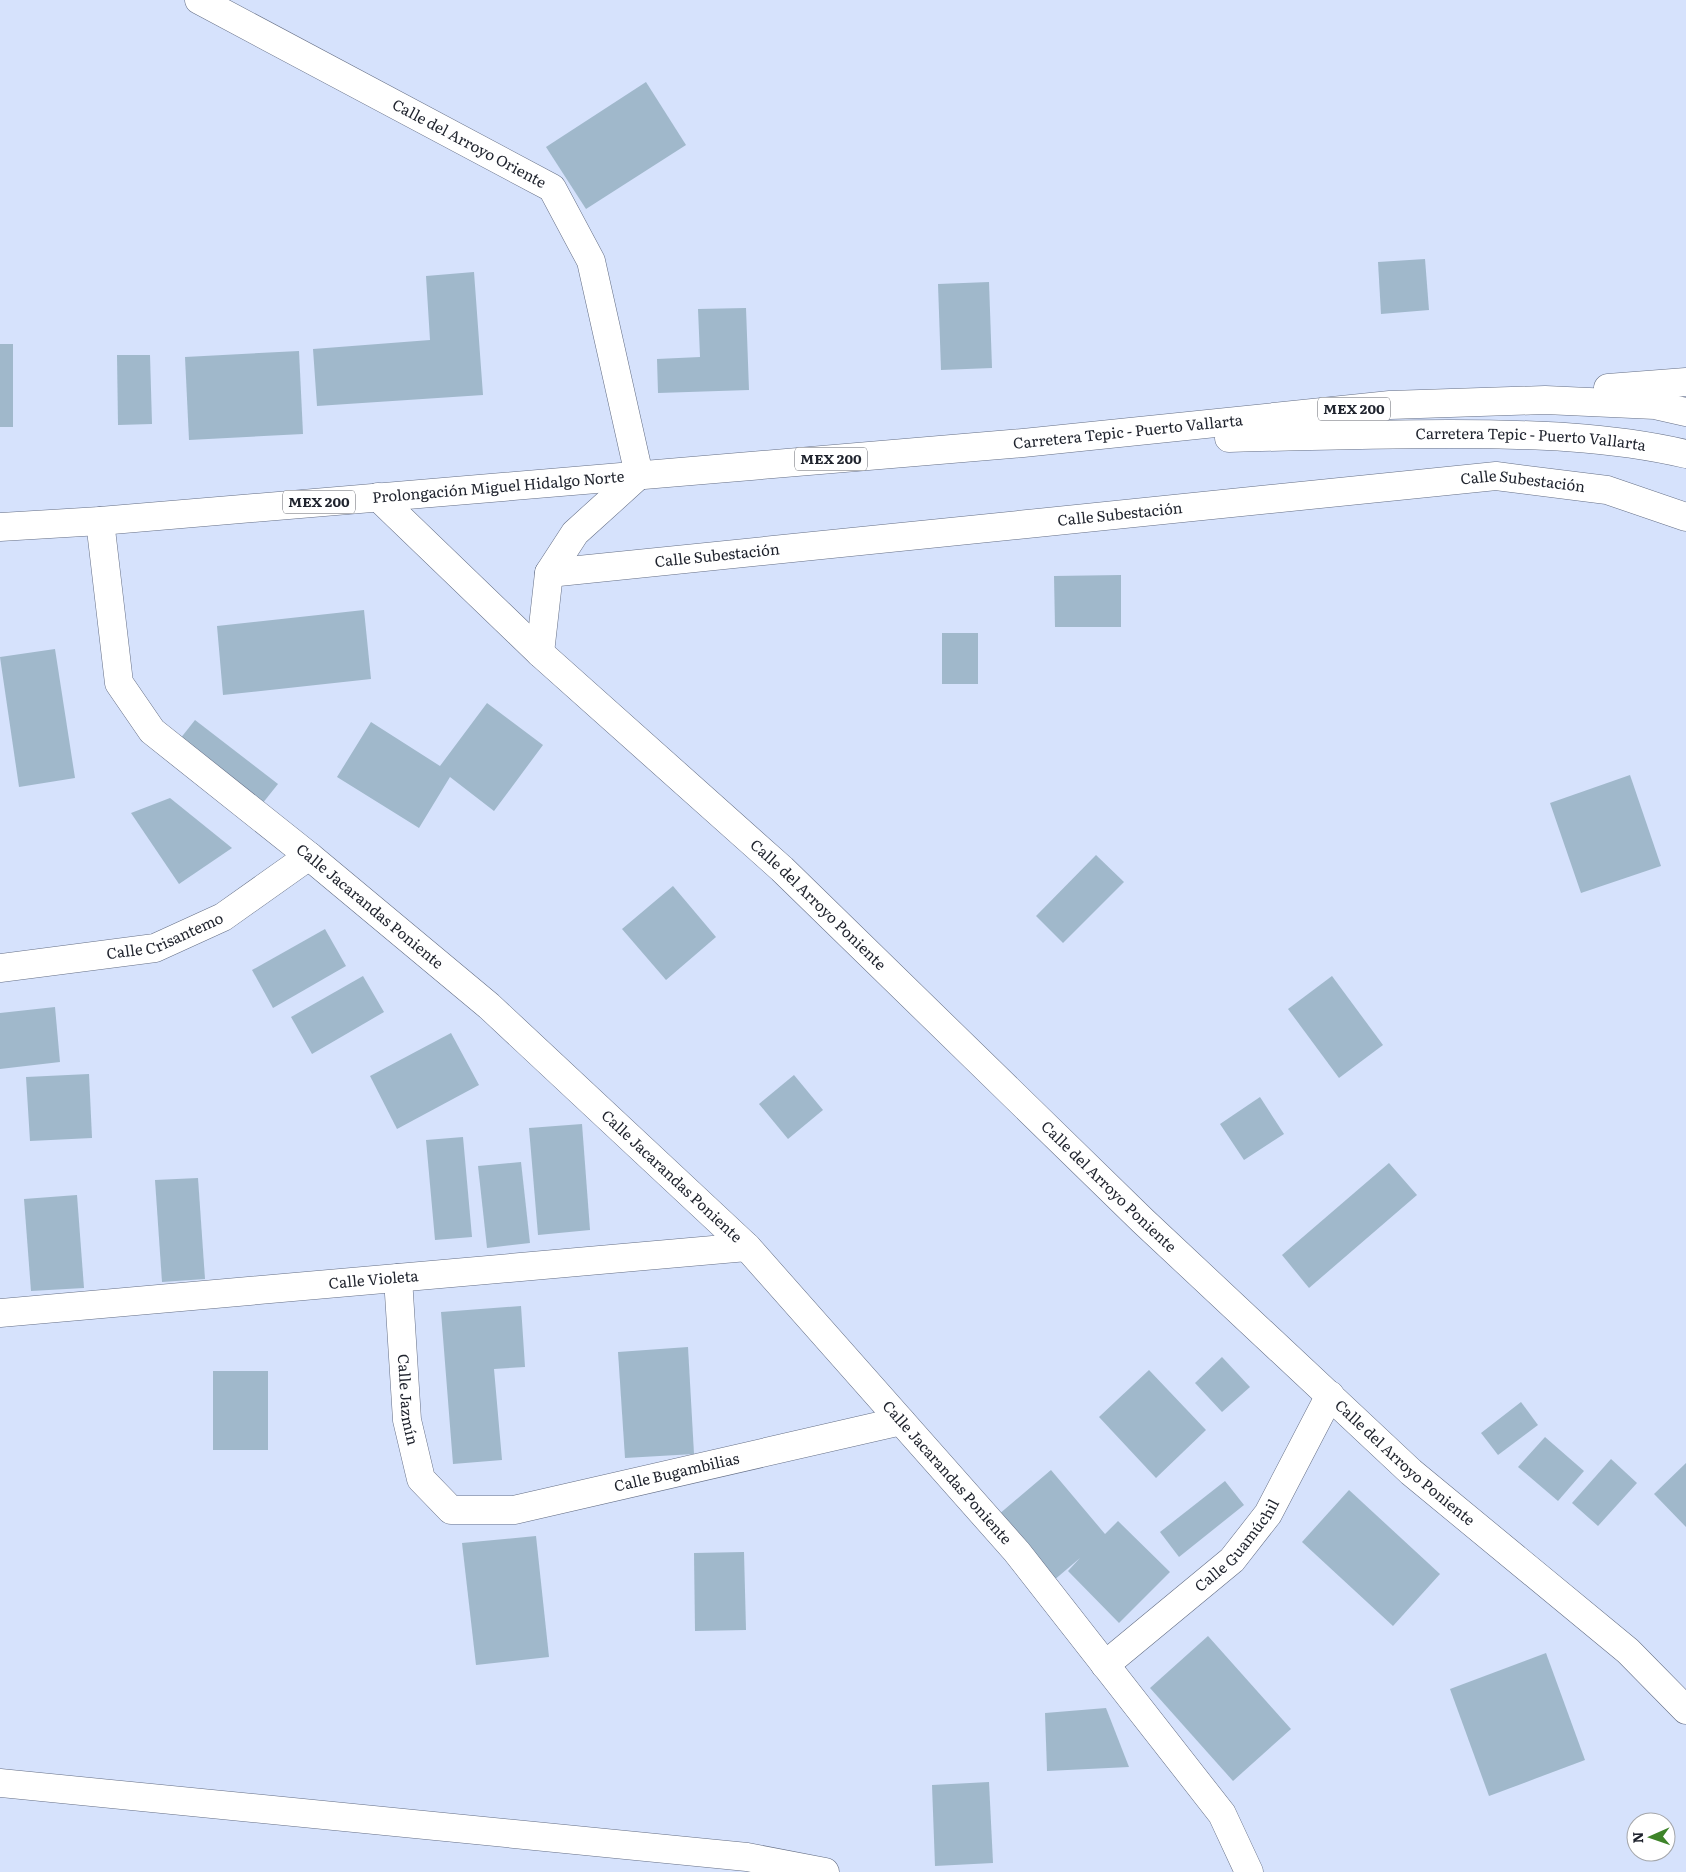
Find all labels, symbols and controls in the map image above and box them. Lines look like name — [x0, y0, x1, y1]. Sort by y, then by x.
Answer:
street label: Calle del Arroyo Oriente — [389, 92, 551, 193]
road number: MEX 200 — [1318, 398, 1390, 420]
street label: Carretera Tepic - Puerto Vallarta — [1012, 407, 1245, 454]
street label: Carretera Tepic - Puerto Vallarta — [1415, 421, 1649, 456]
road number: MEX 200 — [795, 448, 867, 470]
street label: Calle Subestación — [1459, 463, 1587, 497]
street label: Prolongación Miguel Hidalgo Norte — [371, 464, 625, 508]
road number: MEX 200 — [283, 491, 355, 514]
street label: Calle Subestación — [1056, 495, 1184, 531]
street label: Calle Subestación — [653, 536, 781, 572]
street label: Calle del Arroyo Poniente — [746, 833, 892, 975]
street label: Calle Jacarandas Poniente — [292, 837, 449, 974]
street label: Calle Crisantemo — [105, 905, 227, 964]
street label: Calle Jacarandas Poniente — [597, 1104, 748, 1247]
street label: Calle del Arroyo Poniente — [1037, 1115, 1183, 1257]
street label: Calle Violeta — [328, 1263, 420, 1294]
street label: Calle Jazmín — [393, 1353, 426, 1447]
street label: Calle del Arroyo Poniente — [1330, 1393, 1481, 1531]
street label: Calle Jacarandas Poniente — [878, 1395, 1018, 1549]
street label: Calle Bugambilias — [612, 1446, 741, 1497]
street label: Calle Guamúchil — [1189, 1494, 1284, 1597]
north arrow — [1626, 1812, 1676, 1862]
text: N — [1627, 1831, 1647, 1844]

